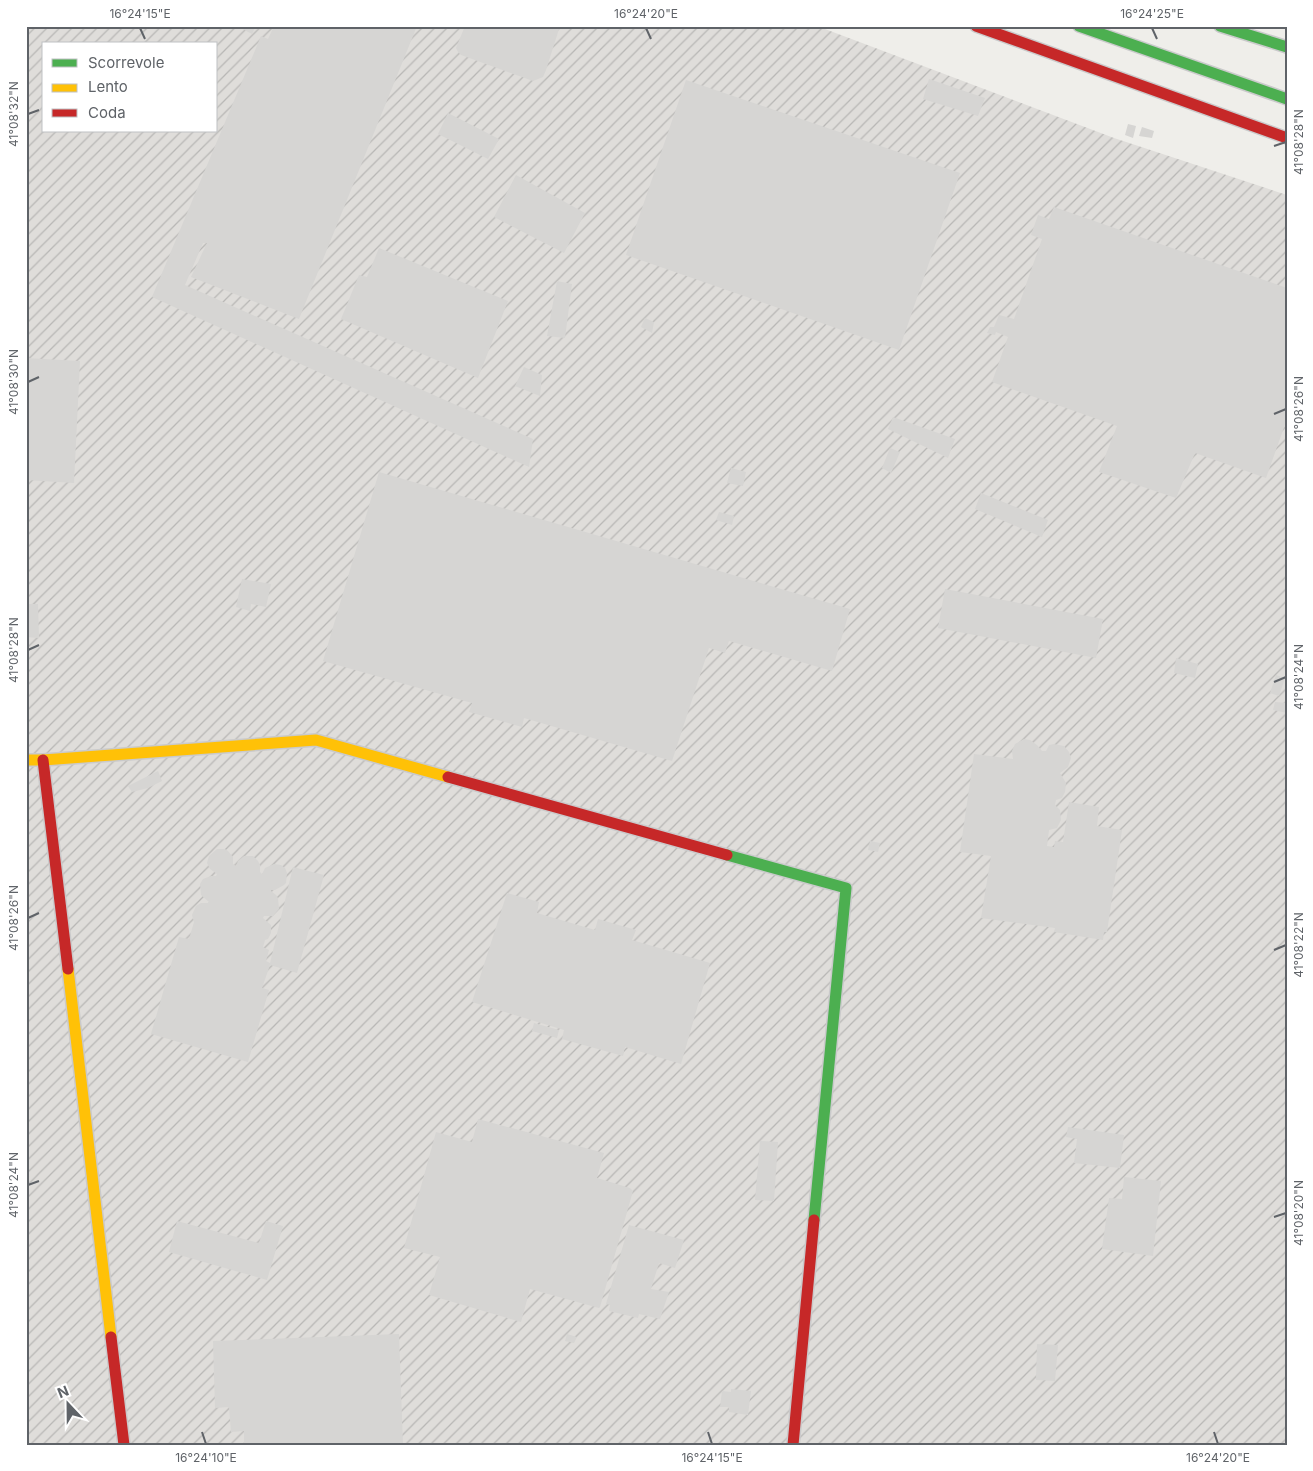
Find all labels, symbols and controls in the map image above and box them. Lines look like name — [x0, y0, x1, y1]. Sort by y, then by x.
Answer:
text: 16°24'15"E — [109, 6, 171, 21]
text: 16°24'20"E — [614, 6, 678, 21]
text: 16°24'25"E — [1120, 6, 1184, 21]
legend — [42, 42, 218, 132]
text: Scorrevole — [88, 53, 164, 72]
text: Lento — [88, 77, 128, 96]
text: 41°08'32"N — [6, 81, 21, 147]
text: Coda — [88, 103, 126, 122]
text: 41°08'28"N — [1291, 109, 1306, 175]
text: 41°08'30"N — [6, 349, 21, 415]
text: 41°08'26"N — [1291, 376, 1306, 442]
text: 41°08'28"N — [6, 617, 21, 683]
text: 41°08'24"N — [1291, 644, 1306, 710]
text: 41°08'26"N — [6, 885, 21, 951]
text: 41°08'22"N — [1291, 912, 1306, 978]
text: 41°08'24"N — [6, 1152, 21, 1218]
text: 41°08'20"N — [1291, 1180, 1306, 1246]
north arrow — [42, 1378, 92, 1428]
text: N — [55, 1382, 71, 1401]
text: 16°24'10"E — [175, 1450, 237, 1465]
text: 16°24'15"E — [681, 1450, 743, 1465]
text: 16°24'20"E — [1186, 1450, 1250, 1465]

